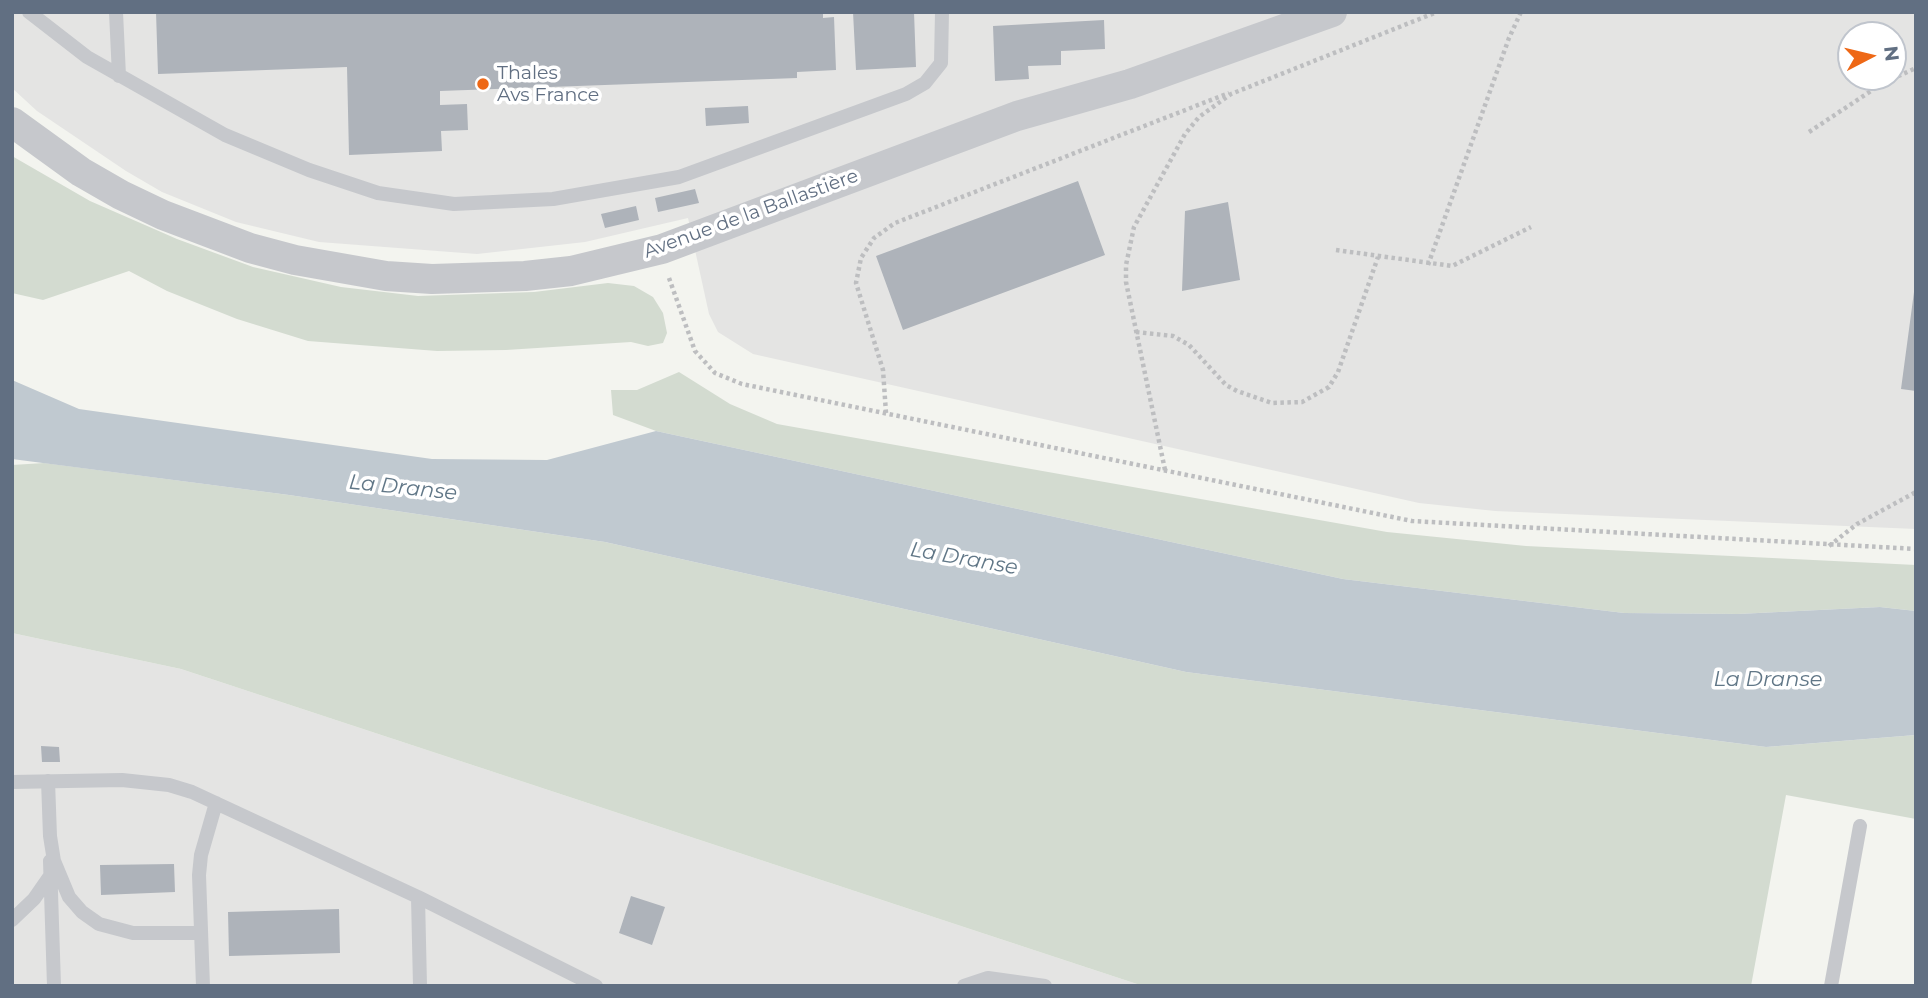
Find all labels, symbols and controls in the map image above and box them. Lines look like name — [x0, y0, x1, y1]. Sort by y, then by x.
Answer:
north arrow — [1837, 21, 1907, 91]
text: N — [1879, 45, 1904, 63]
place label: Thales Avs France — [497, 62, 599, 106]
marker: Thales Avs France — [475, 76, 491, 92]
street label: Avenue de la Ballastière — [641, 165, 861, 263]
water label: La Dranse — [348, 470, 458, 506]
water label: La Dranse — [908, 537, 1020, 581]
water label: La Dranse — [1714, 667, 1822, 693]

